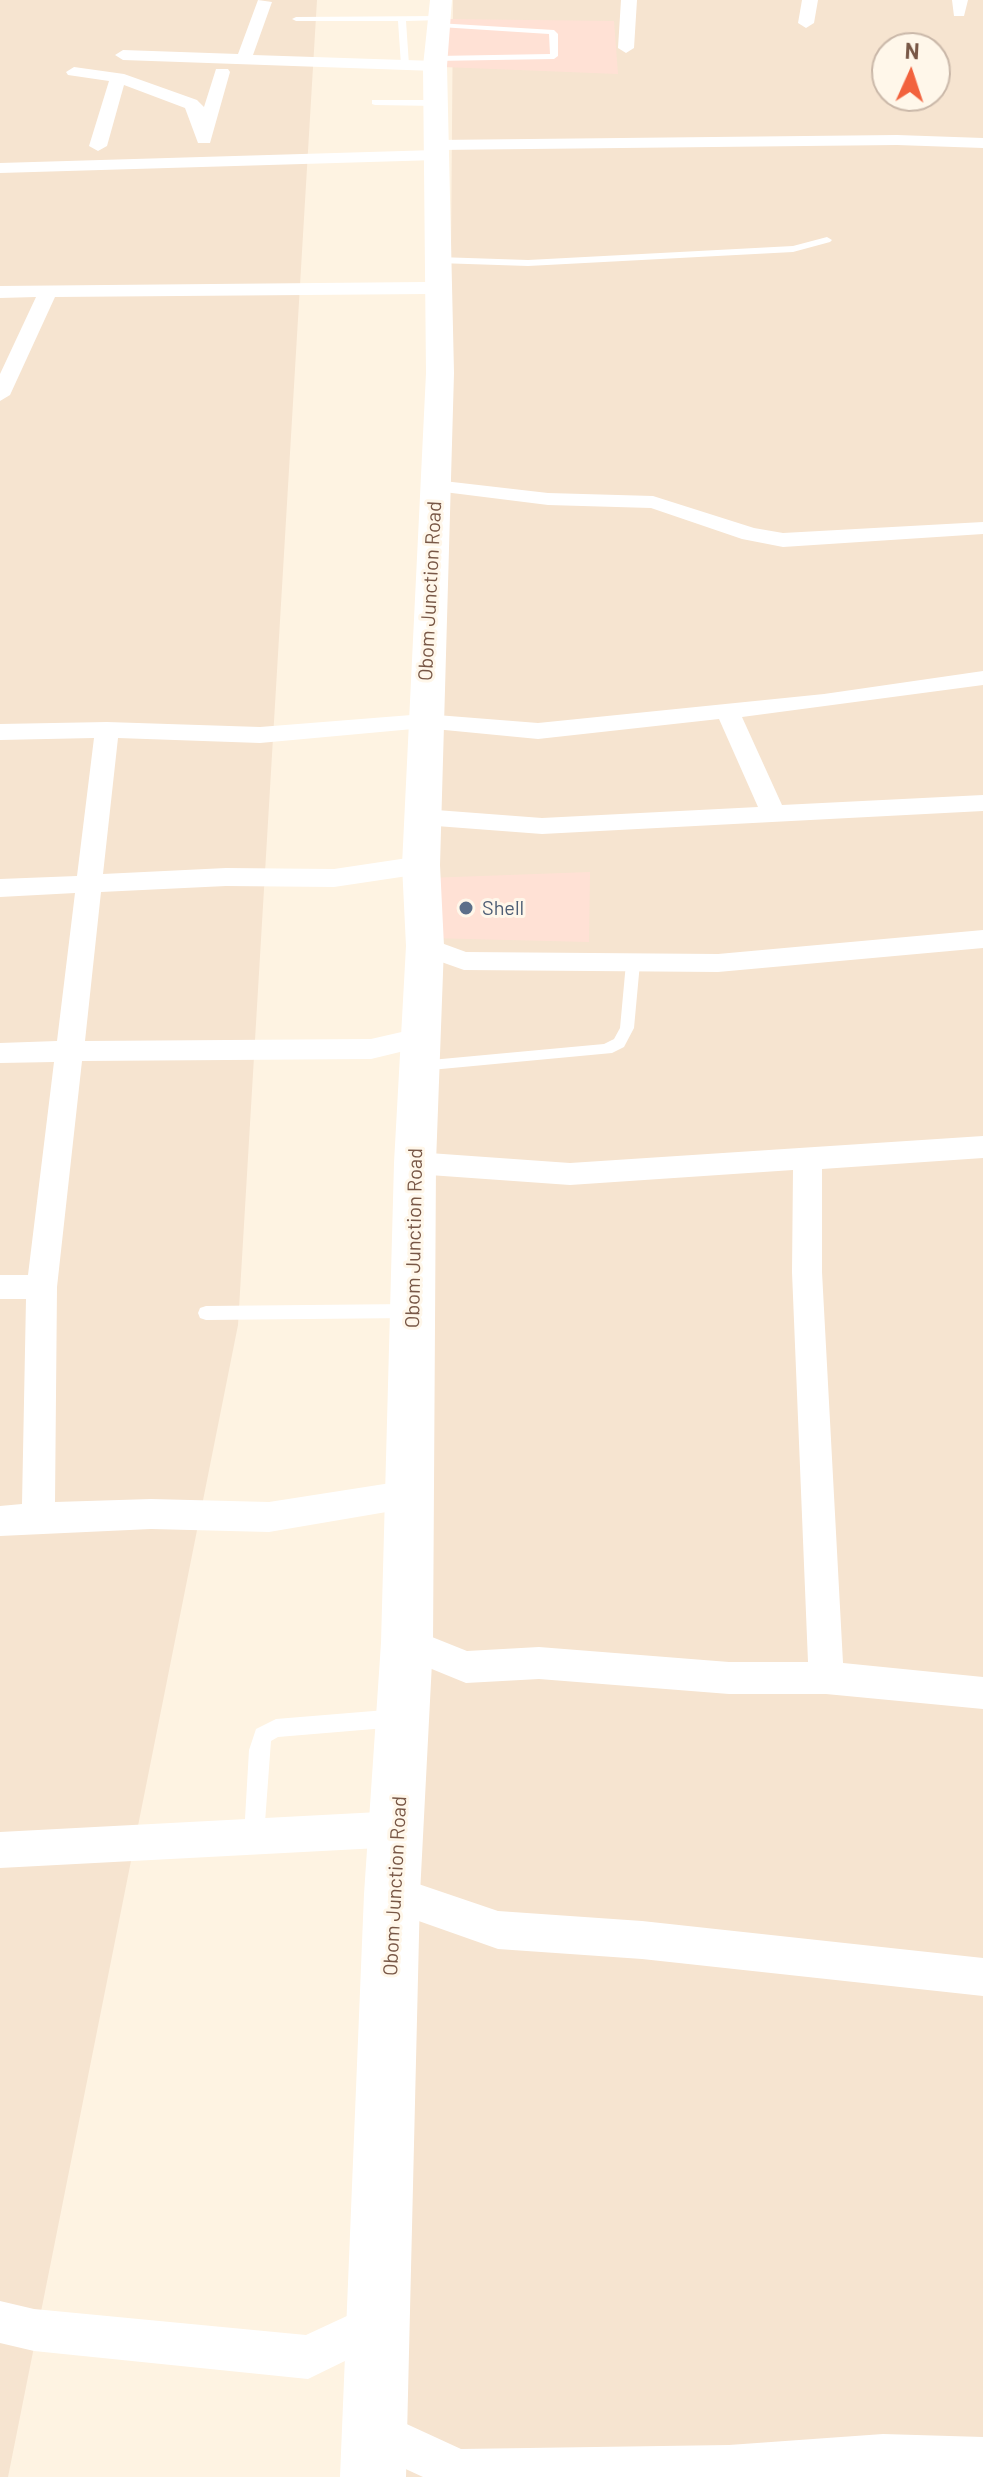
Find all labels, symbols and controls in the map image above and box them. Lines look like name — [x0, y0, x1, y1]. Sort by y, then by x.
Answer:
north arrow — [871, 32, 951, 112]
text: N — [904, 37, 920, 63]
street label: Obom Junction Road — [413, 500, 447, 682]
place label: Shell — [482, 896, 524, 920]
marker: Shell — [457, 899, 475, 917]
street label: Obom Junction Road — [400, 1148, 428, 1328]
street label: Obom Junction Road — [378, 1795, 412, 1977]

